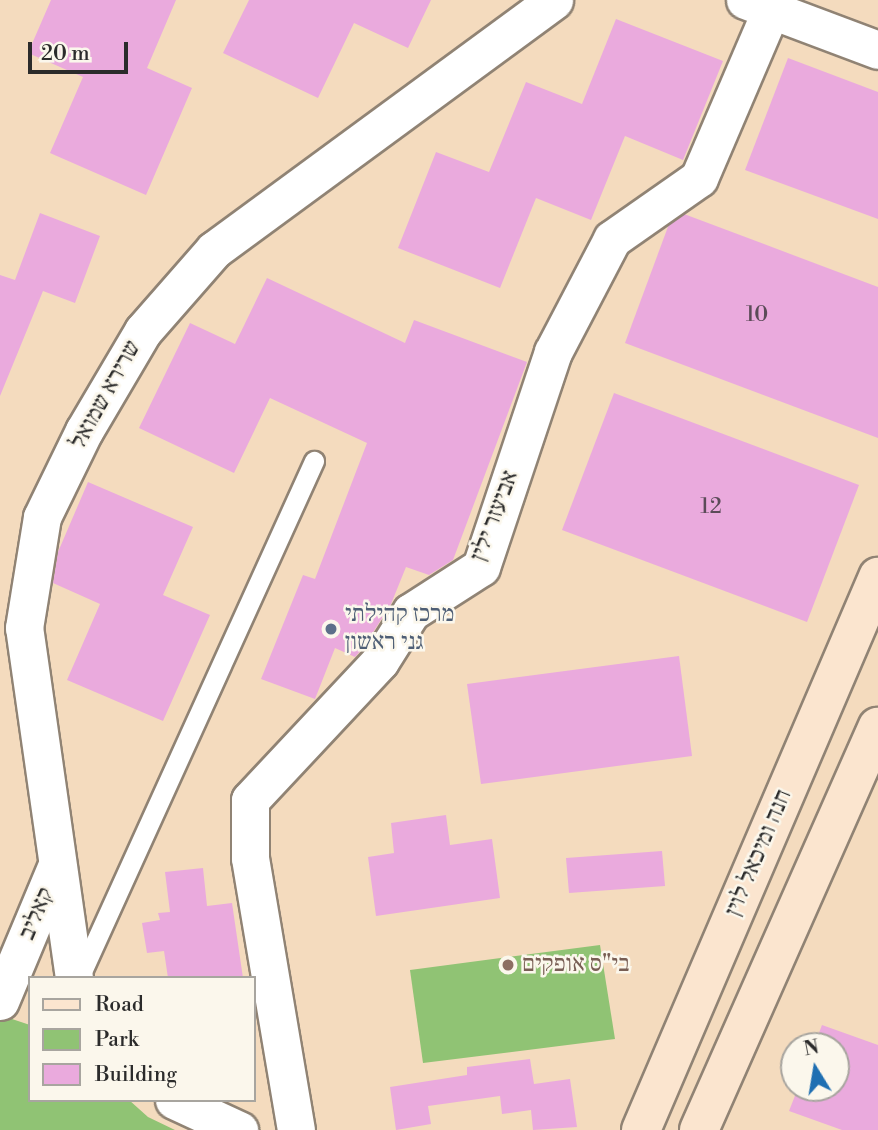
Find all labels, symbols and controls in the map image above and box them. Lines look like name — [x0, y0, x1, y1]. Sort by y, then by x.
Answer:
scale bar — [32, 28, 131, 72]
text: 20 m — [41, 41, 90, 67]
house number: 10 — [746, 302, 768, 328]
street label: שרירא שמואל — [64, 336, 148, 454]
street label: אביעזר ילין — [465, 466, 525, 566]
house number: 12 — [700, 494, 722, 520]
place label: מרכז קהילתי גני ראשון — [345, 601, 454, 657]
marker: מרכז קהילתי גני ראשון — [323, 621, 339, 637]
street label: חנה ומיכאל לוין — [719, 785, 799, 921]
street label: קאליב — [13, 883, 61, 945]
place label: בי"ס אופקים — [522, 951, 630, 979]
marker: בי"ס אופקים — [500, 957, 516, 973]
legend — [28, 976, 256, 1102]
text: Road — [95, 992, 144, 1018]
text: Park — [95, 1027, 139, 1053]
north arrow — [780, 1032, 850, 1102]
text: N — [802, 1035, 821, 1062]
text: Building — [95, 1062, 177, 1088]

